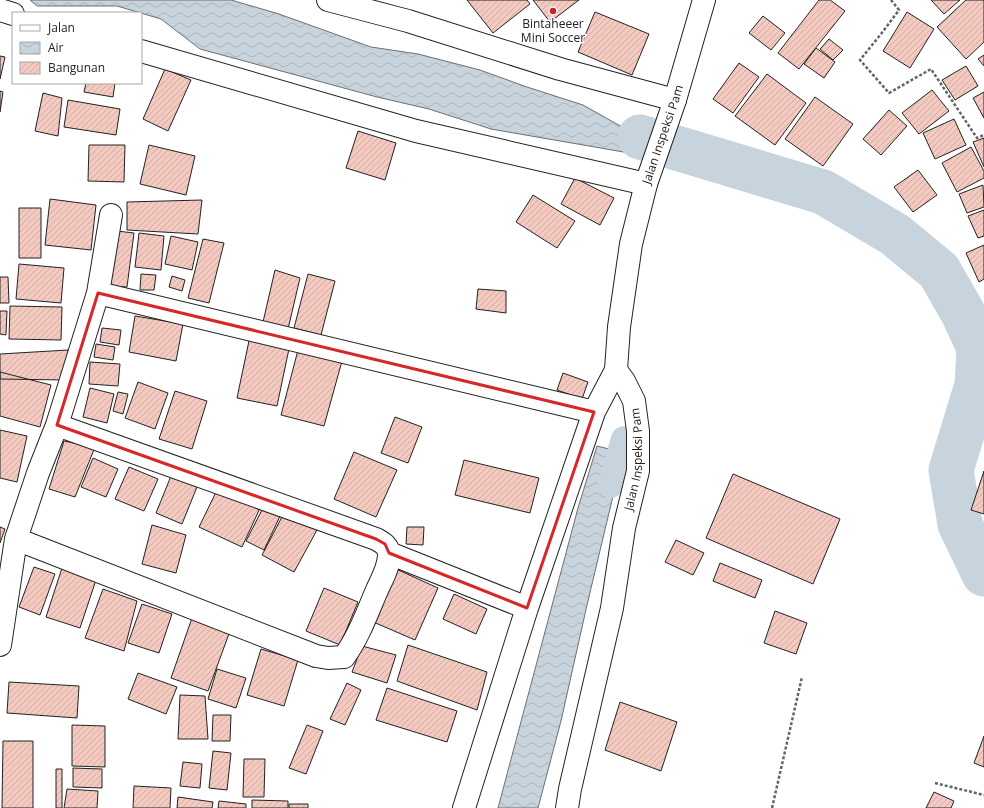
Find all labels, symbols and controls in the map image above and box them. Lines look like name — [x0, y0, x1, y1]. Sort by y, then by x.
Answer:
marker: Bintaheeer Mini Soccer — [548, 6, 558, 16]
legend — [12, 12, 142, 84]
place label: Bintaheeer Mini Soccer — [521, 15, 585, 46]
text: Jalan — [47, 19, 75, 36]
text: Air — [48, 39, 64, 56]
text: Bangunan — [48, 59, 105, 76]
street label: Jalan Inspeksi Pam — [637, 83, 687, 187]
street label: Jalan Inspeksi Pam — [619, 407, 646, 513]

